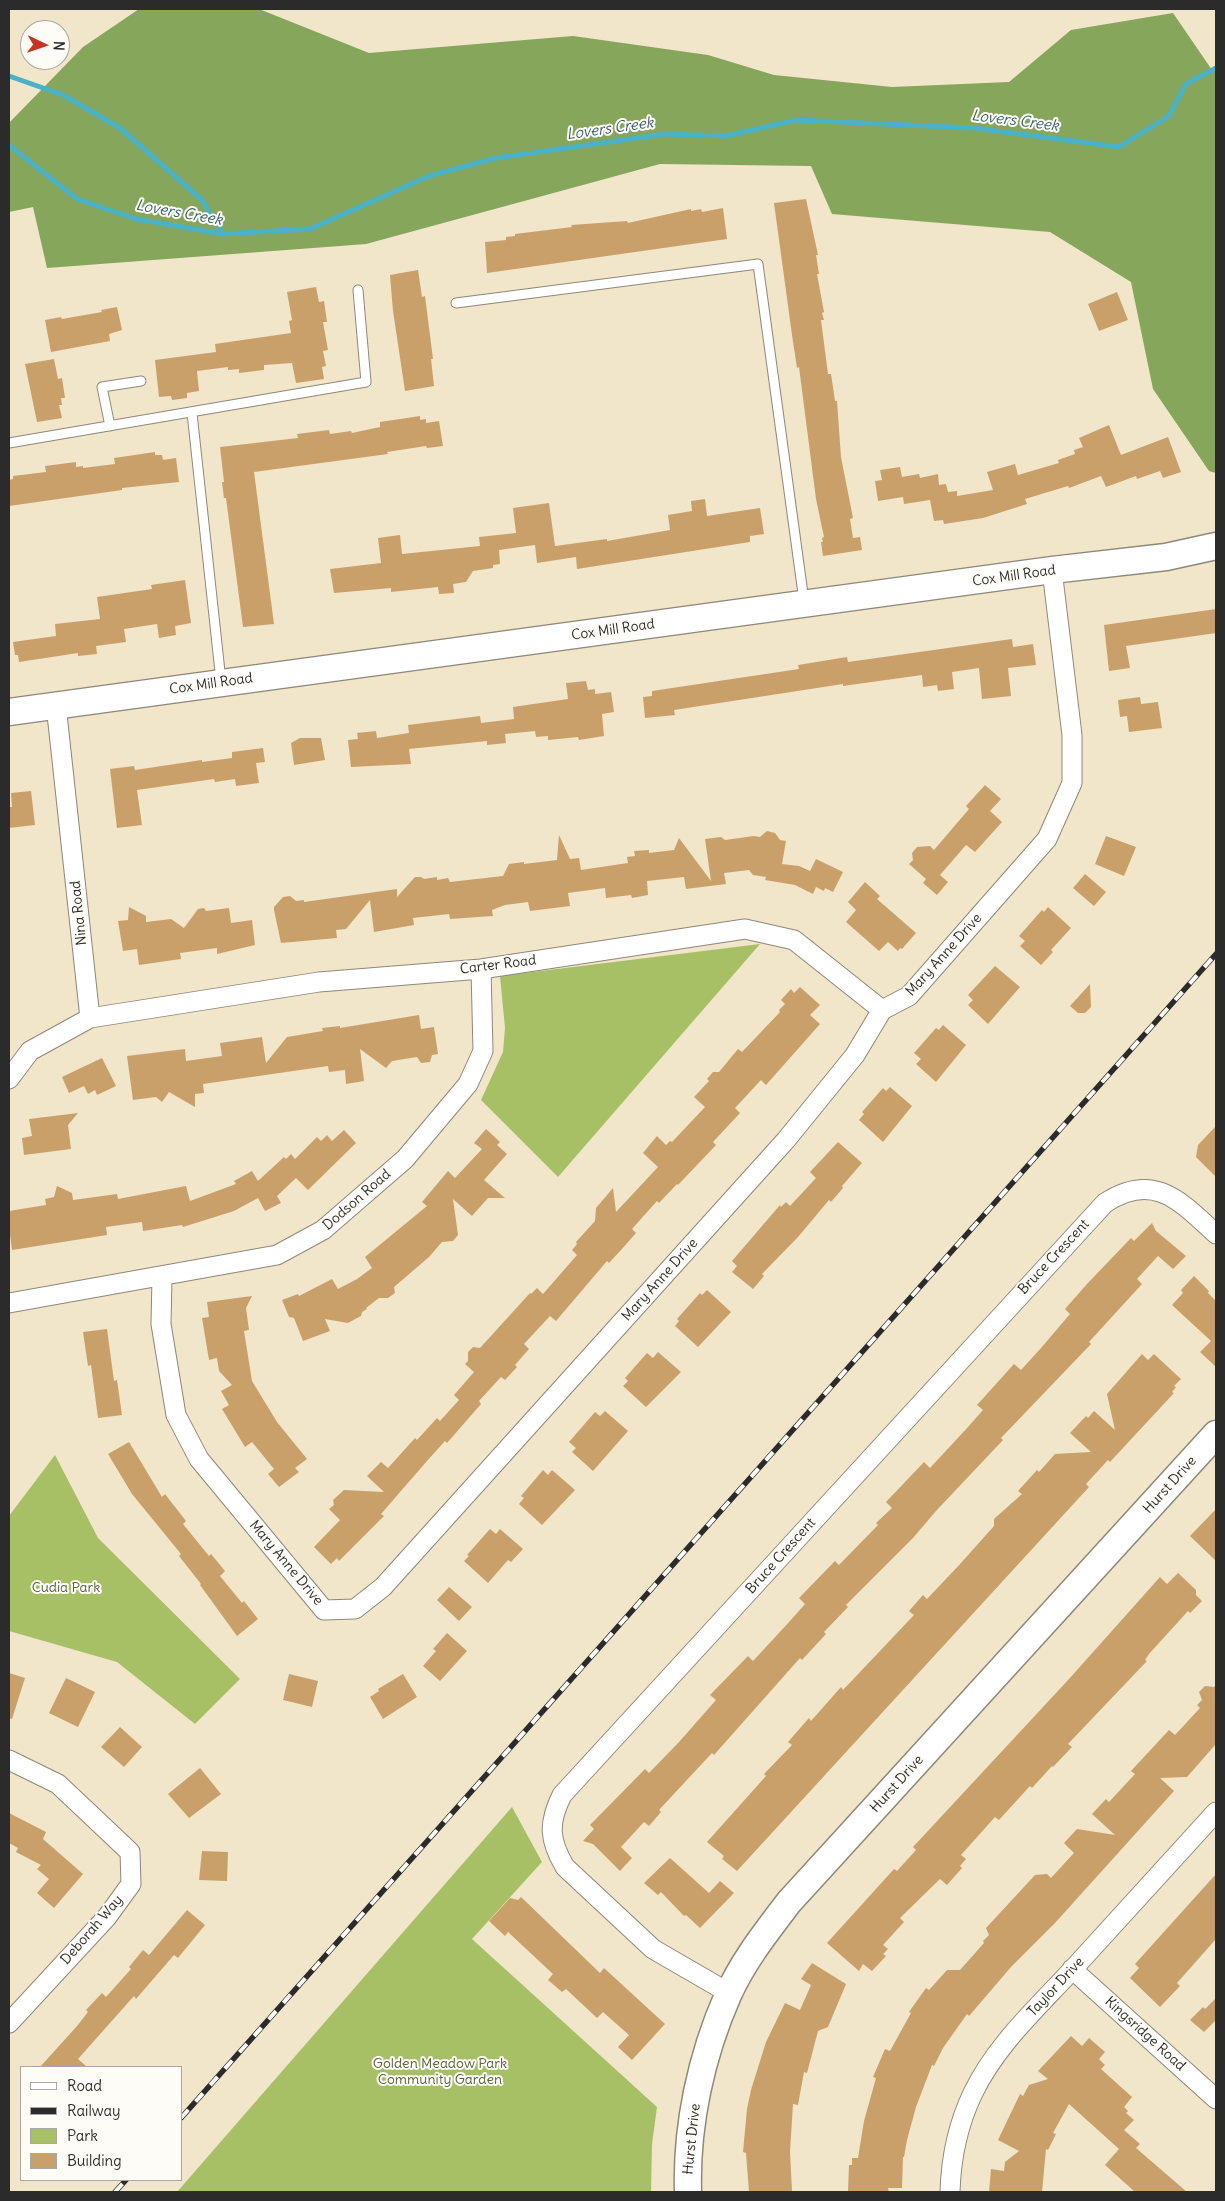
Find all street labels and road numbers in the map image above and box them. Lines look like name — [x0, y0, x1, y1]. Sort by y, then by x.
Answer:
street label: Cox Mill Road — [971, 562, 1057, 590]
street label: Cox Mill Road — [570, 616, 656, 644]
street label: Cox Mill Road — [168, 670, 254, 698]
street label: Nina Road — [67, 880, 91, 946]
street label: Mary Anne Drive — [902, 910, 986, 1000]
street label: Carter Road — [459, 952, 537, 978]
street label: Dodson Road — [320, 1166, 394, 1234]
street label: Bruce Crescent — [1015, 1216, 1093, 1298]
street label: Mary Anne Drive — [618, 1235, 702, 1325]
street label: Hurst Drive — [1140, 1453, 1200, 1517]
street label: Bruce Crescent — [743, 1515, 819, 1597]
street label: Mary Anne Drive — [246, 1517, 326, 1609]
street label: Hurst Drive — [867, 1752, 927, 1816]
street label: Deborah Way — [57, 1892, 127, 1968]
street label: Taylor Drive — [1024, 1954, 1088, 2020]
street label: Kingsridge Road — [1101, 1993, 1189, 2075]
street label: Hurst Drive — [680, 2103, 704, 2175]

